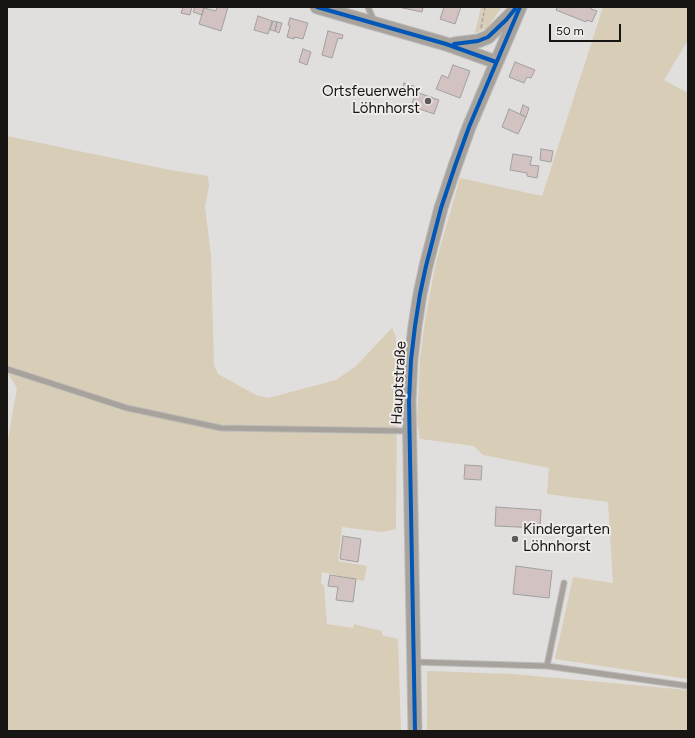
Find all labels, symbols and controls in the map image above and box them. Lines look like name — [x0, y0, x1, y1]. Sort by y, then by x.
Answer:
scale bar — [551, 16, 623, 42]
text: 50 m — [556, 24, 584, 38]
place label: Ortsfeuerwehr Löhnhorst — [322, 83, 420, 118]
marker: Ortsfeuerwehr Löhnhorst — [423, 96, 433, 106]
street label: Hauptstraße — [388, 341, 410, 425]
place label: Kindergarten Löhnhorst — [523, 521, 610, 556]
marker: Kindergarten Löhnhorst — [510, 534, 520, 544]

